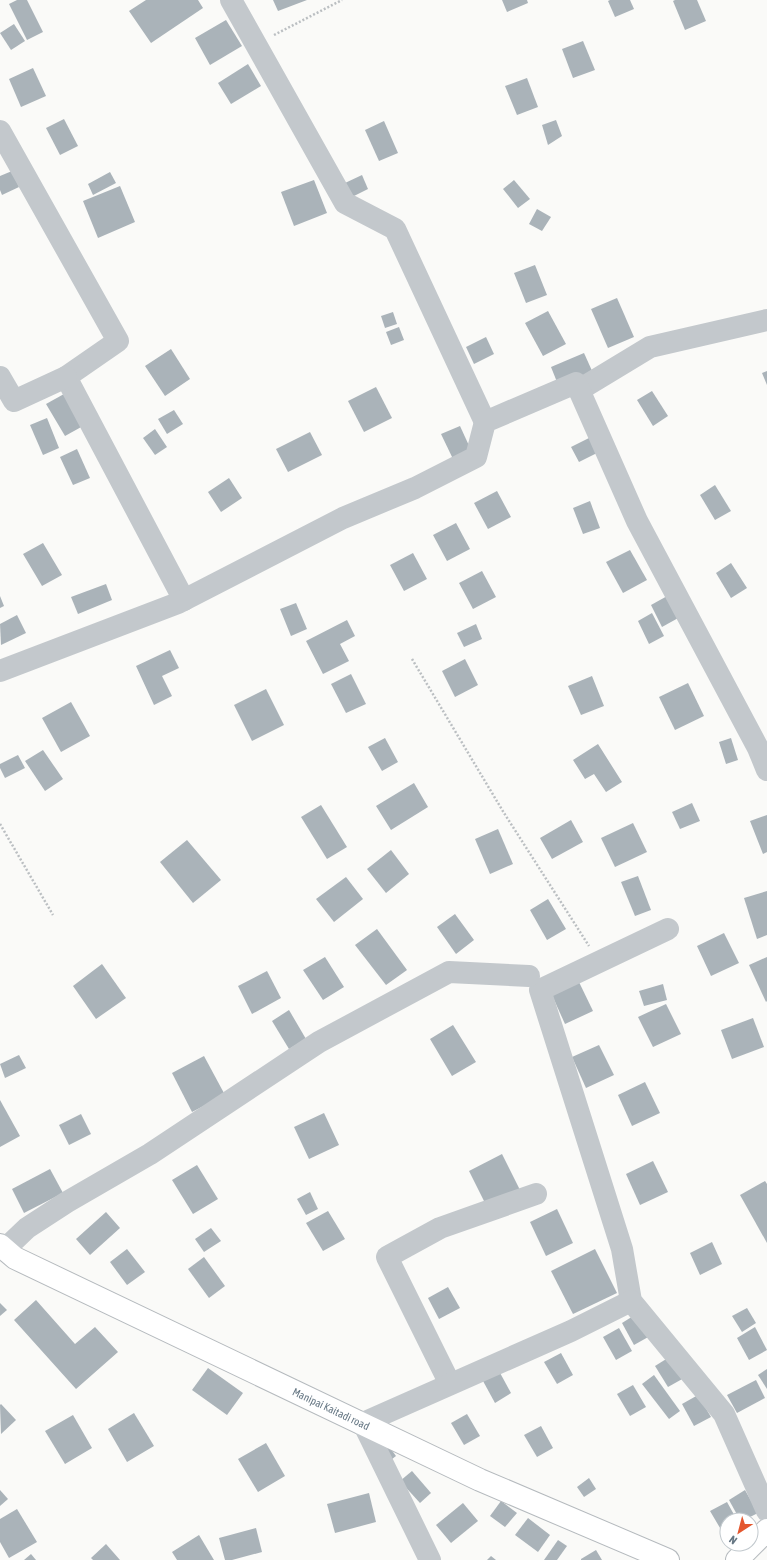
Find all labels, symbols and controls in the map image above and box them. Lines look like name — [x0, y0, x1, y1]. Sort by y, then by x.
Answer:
street label: Manipai Kaitadi road — [291, 1385, 371, 1432]
north arrow — [719, 1512, 759, 1552]
text: N — [727, 1533, 739, 1547]

